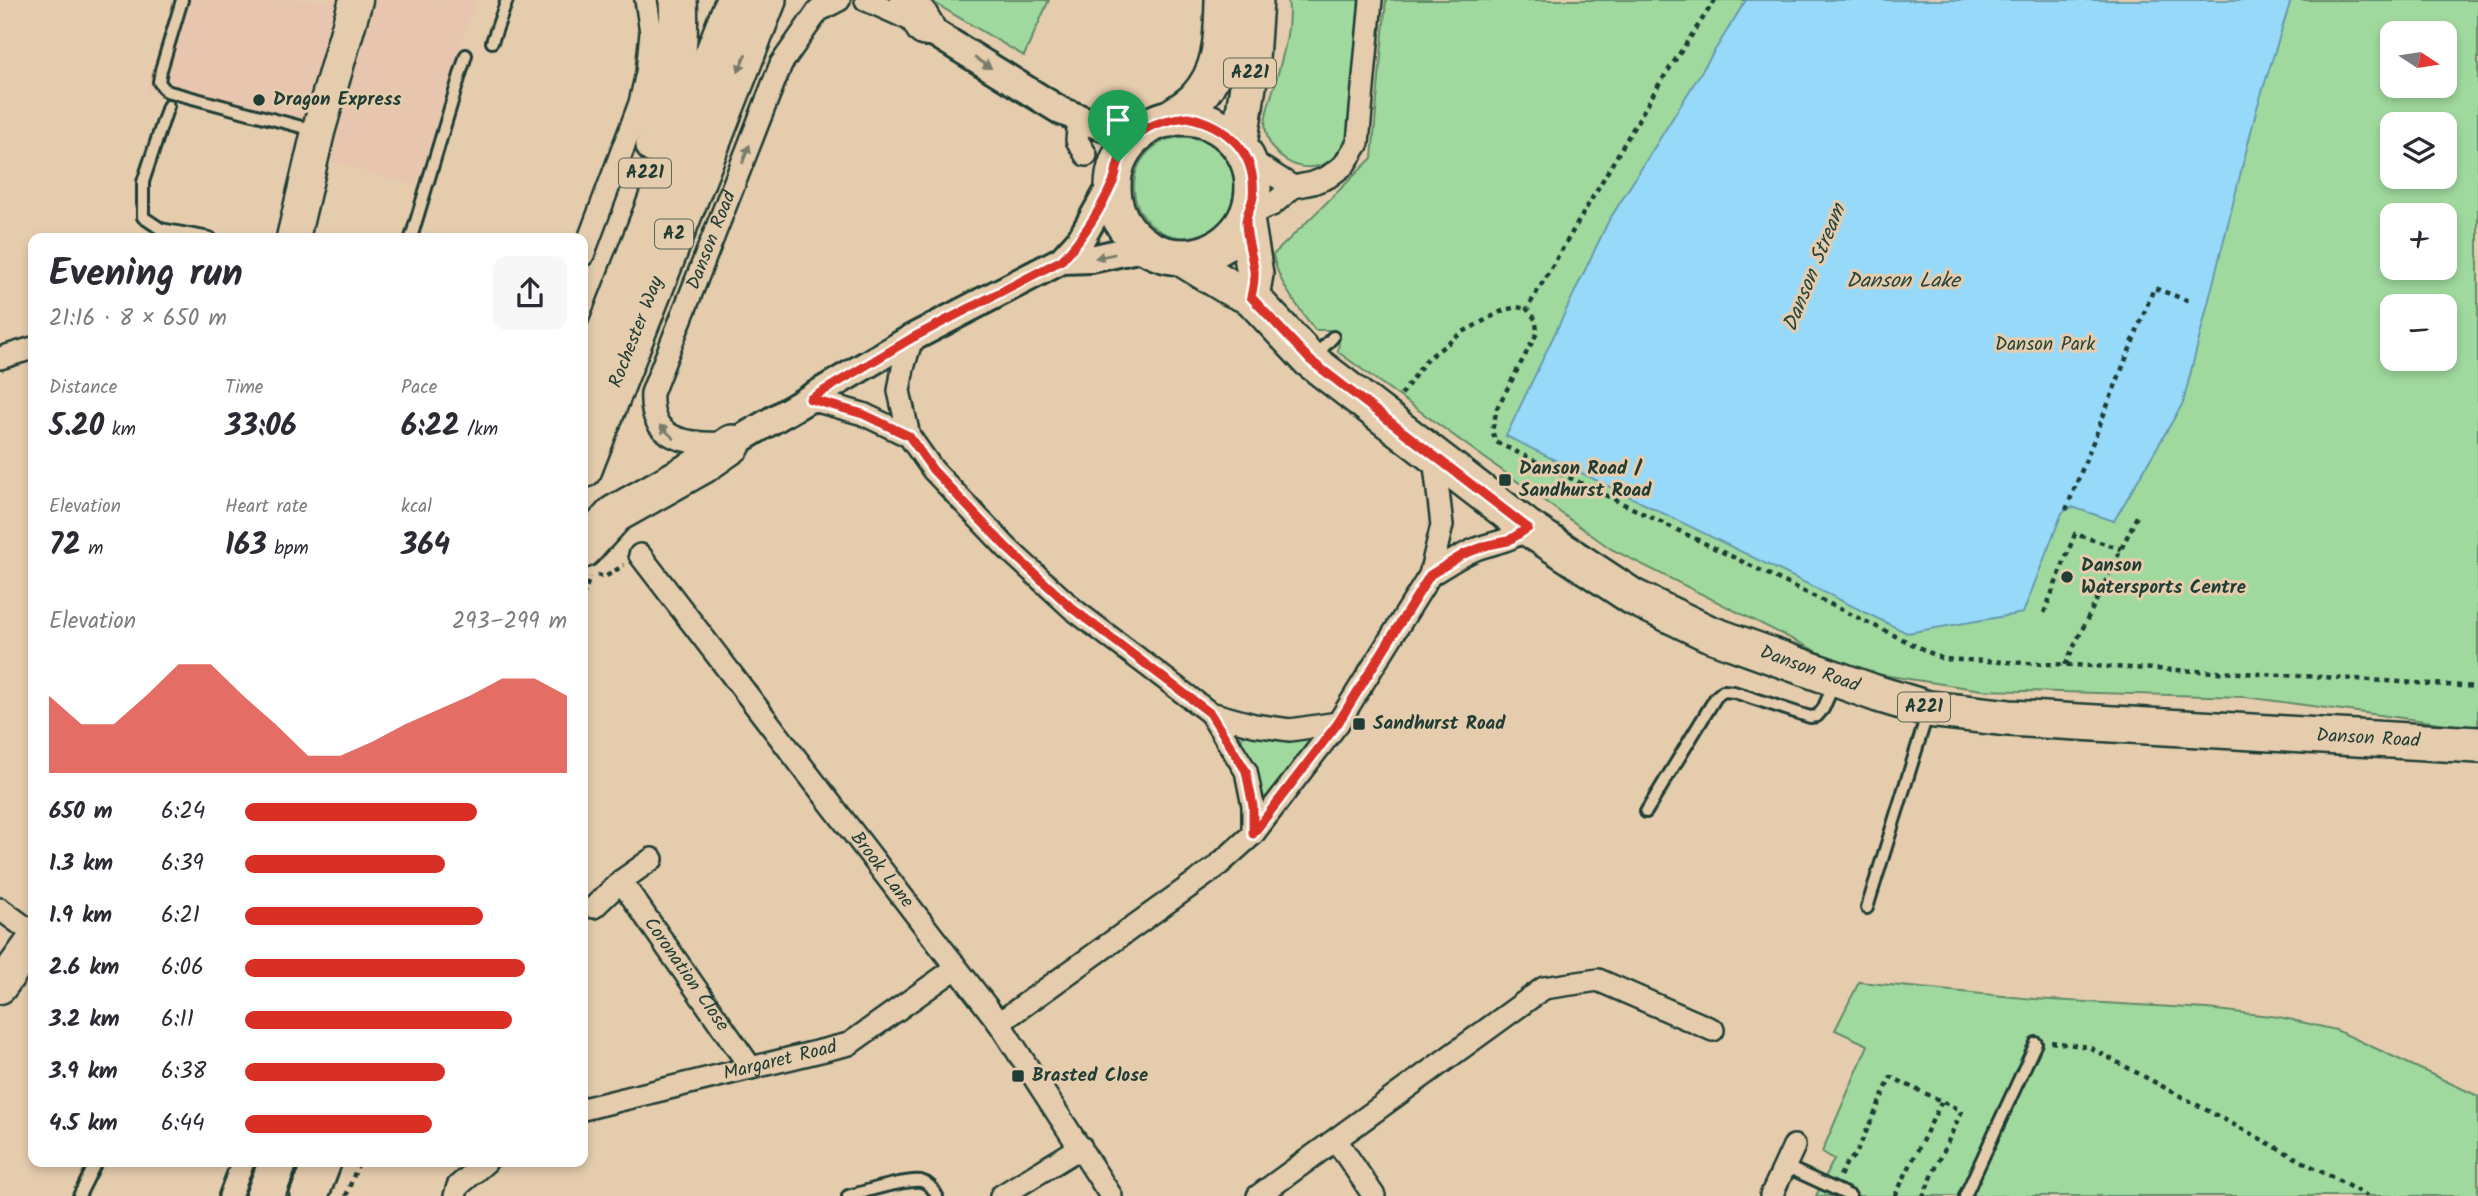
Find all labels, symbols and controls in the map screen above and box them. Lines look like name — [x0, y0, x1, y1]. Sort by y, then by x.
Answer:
north arrow — [2380, 21, 2457, 98]
map controls — [2380, 21, 2457, 371]
one-way arrow — [736, 53, 747, 74]
one-way arrow — [973, 56, 992, 69]
road number: A221 — [1224, 58, 1276, 88]
place label: Dragon Express — [273, 85, 402, 115]
pin — [1088, 90, 1148, 162]
marker: Dragon Express — [251, 92, 267, 108]
icon: arrive — [1099, 101, 1137, 139]
button: layers — [2380, 112, 2457, 189]
one-way arrow — [740, 144, 751, 165]
road number: A221 — [619, 158, 671, 188]
street label: Danson Road — [679, 186, 745, 294]
water label: Danson Stream — [1774, 197, 1856, 337]
button: + — [2380, 203, 2457, 280]
road number: A2 — [655, 220, 693, 248]
text: Evening run — [49, 245, 243, 305]
one-way arrow — [1094, 250, 1116, 261]
button: share — [493, 256, 567, 330]
water label: Danson Lake — [1846, 265, 1962, 298]
street label: Rochester Way — [601, 271, 673, 392]
button: − — [2380, 294, 2457, 371]
text: 21:16 · 8 × 650 m — [49, 301, 227, 337]
park label: Danson Park — [1995, 330, 2095, 360]
text: Distance — [49, 373, 117, 403]
text: Time — [225, 373, 263, 403]
text: Pace — [401, 373, 437, 403]
text: 5.20 — [49, 403, 104, 451]
text: 33:06 — [225, 403, 297, 451]
text: 6:22 — [401, 403, 460, 451]
text: km — [104, 415, 136, 445]
text: /km — [460, 415, 498, 445]
one-way arrow — [659, 423, 676, 440]
place label: Danson Road / Sandhurst Road — [1519, 454, 1652, 506]
marker: Danson Road / Sandhurst Road — [1497, 472, 1513, 488]
text: Elevation — [49, 492, 121, 522]
text: Heart rate — [225, 492, 308, 522]
text: kcal — [401, 492, 432, 522]
text: 72 — [49, 522, 81, 570]
text: 163 — [225, 522, 267, 570]
text: 364 — [401, 522, 450, 570]
text: m — [81, 534, 103, 564]
text: bpm — [267, 534, 309, 564]
place label: Danson Watersports Centre — [2081, 551, 2246, 603]
marker: Danson Watersports Centre — [2059, 569, 2075, 585]
text: Elevation — [49, 604, 136, 640]
text: 293–299 m — [452, 604, 567, 640]
street label: Danson Road — [1756, 638, 1864, 701]
road number: A221 — [1898, 692, 1950, 722]
place label: Sandhurst Road — [1373, 709, 1506, 739]
marker: Sandhurst Road — [1351, 716, 1367, 732]
street label: Danson Road — [2315, 721, 2421, 757]
text: 650 m — [49, 794, 113, 830]
text: 6:24 — [161, 794, 205, 830]
street label: Brook Lane — [842, 825, 921, 915]
text: 1.3 km — [49, 846, 113, 882]
text: 6:39 — [161, 846, 204, 882]
text: 1.9 km — [49, 898, 112, 934]
text: 6:21 — [161, 898, 200, 934]
street label: Coronation Close — [636, 911, 737, 1038]
text: 2.6 km — [49, 950, 119, 986]
text: 6:06 — [161, 950, 204, 986]
text: 3.2 km — [49, 1002, 119, 1038]
text: 6:11 — [161, 1002, 194, 1038]
street label: Margaret Road — [720, 1032, 841, 1089]
text: 3.9 km — [49, 1054, 118, 1090]
text: 6:38 — [161, 1054, 206, 1090]
place label: Brasted Close — [1032, 1061, 1148, 1091]
marker: Brasted Close — [1010, 1068, 1026, 1084]
text: 4.5 km — [49, 1106, 118, 1142]
text: 6:44 — [161, 1106, 205, 1142]

